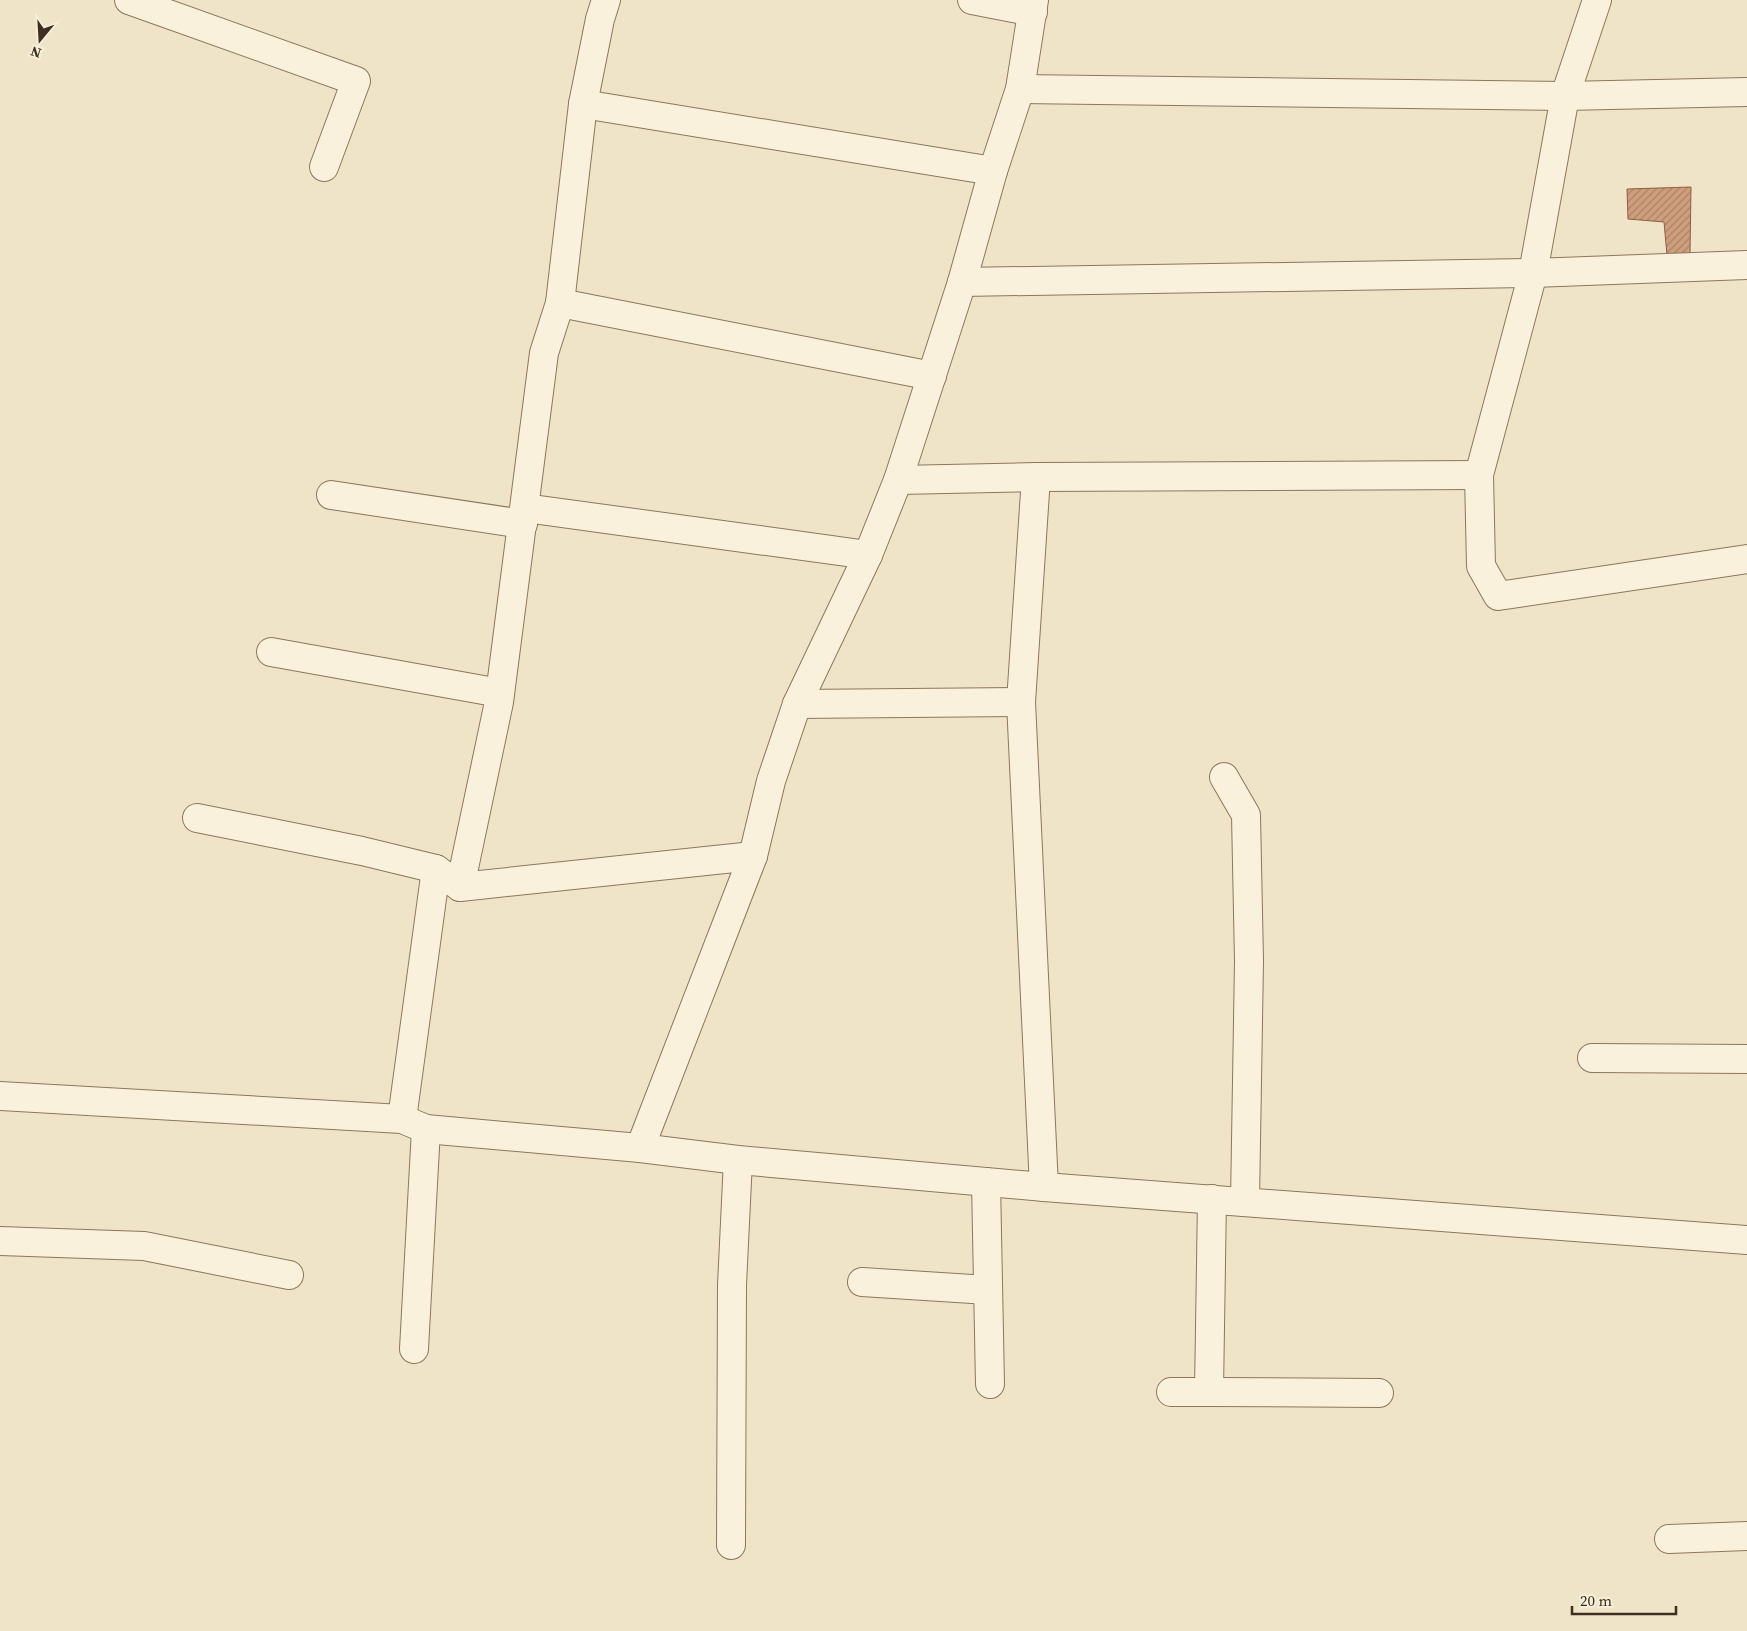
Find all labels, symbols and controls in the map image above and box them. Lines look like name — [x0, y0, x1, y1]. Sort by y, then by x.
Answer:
north arrow — [15, 15, 65, 65]
text: N — [28, 41, 44, 63]
scale bar — [1572, 1584, 1676, 1616]
text: 20 m — [1580, 1590, 1612, 1611]

